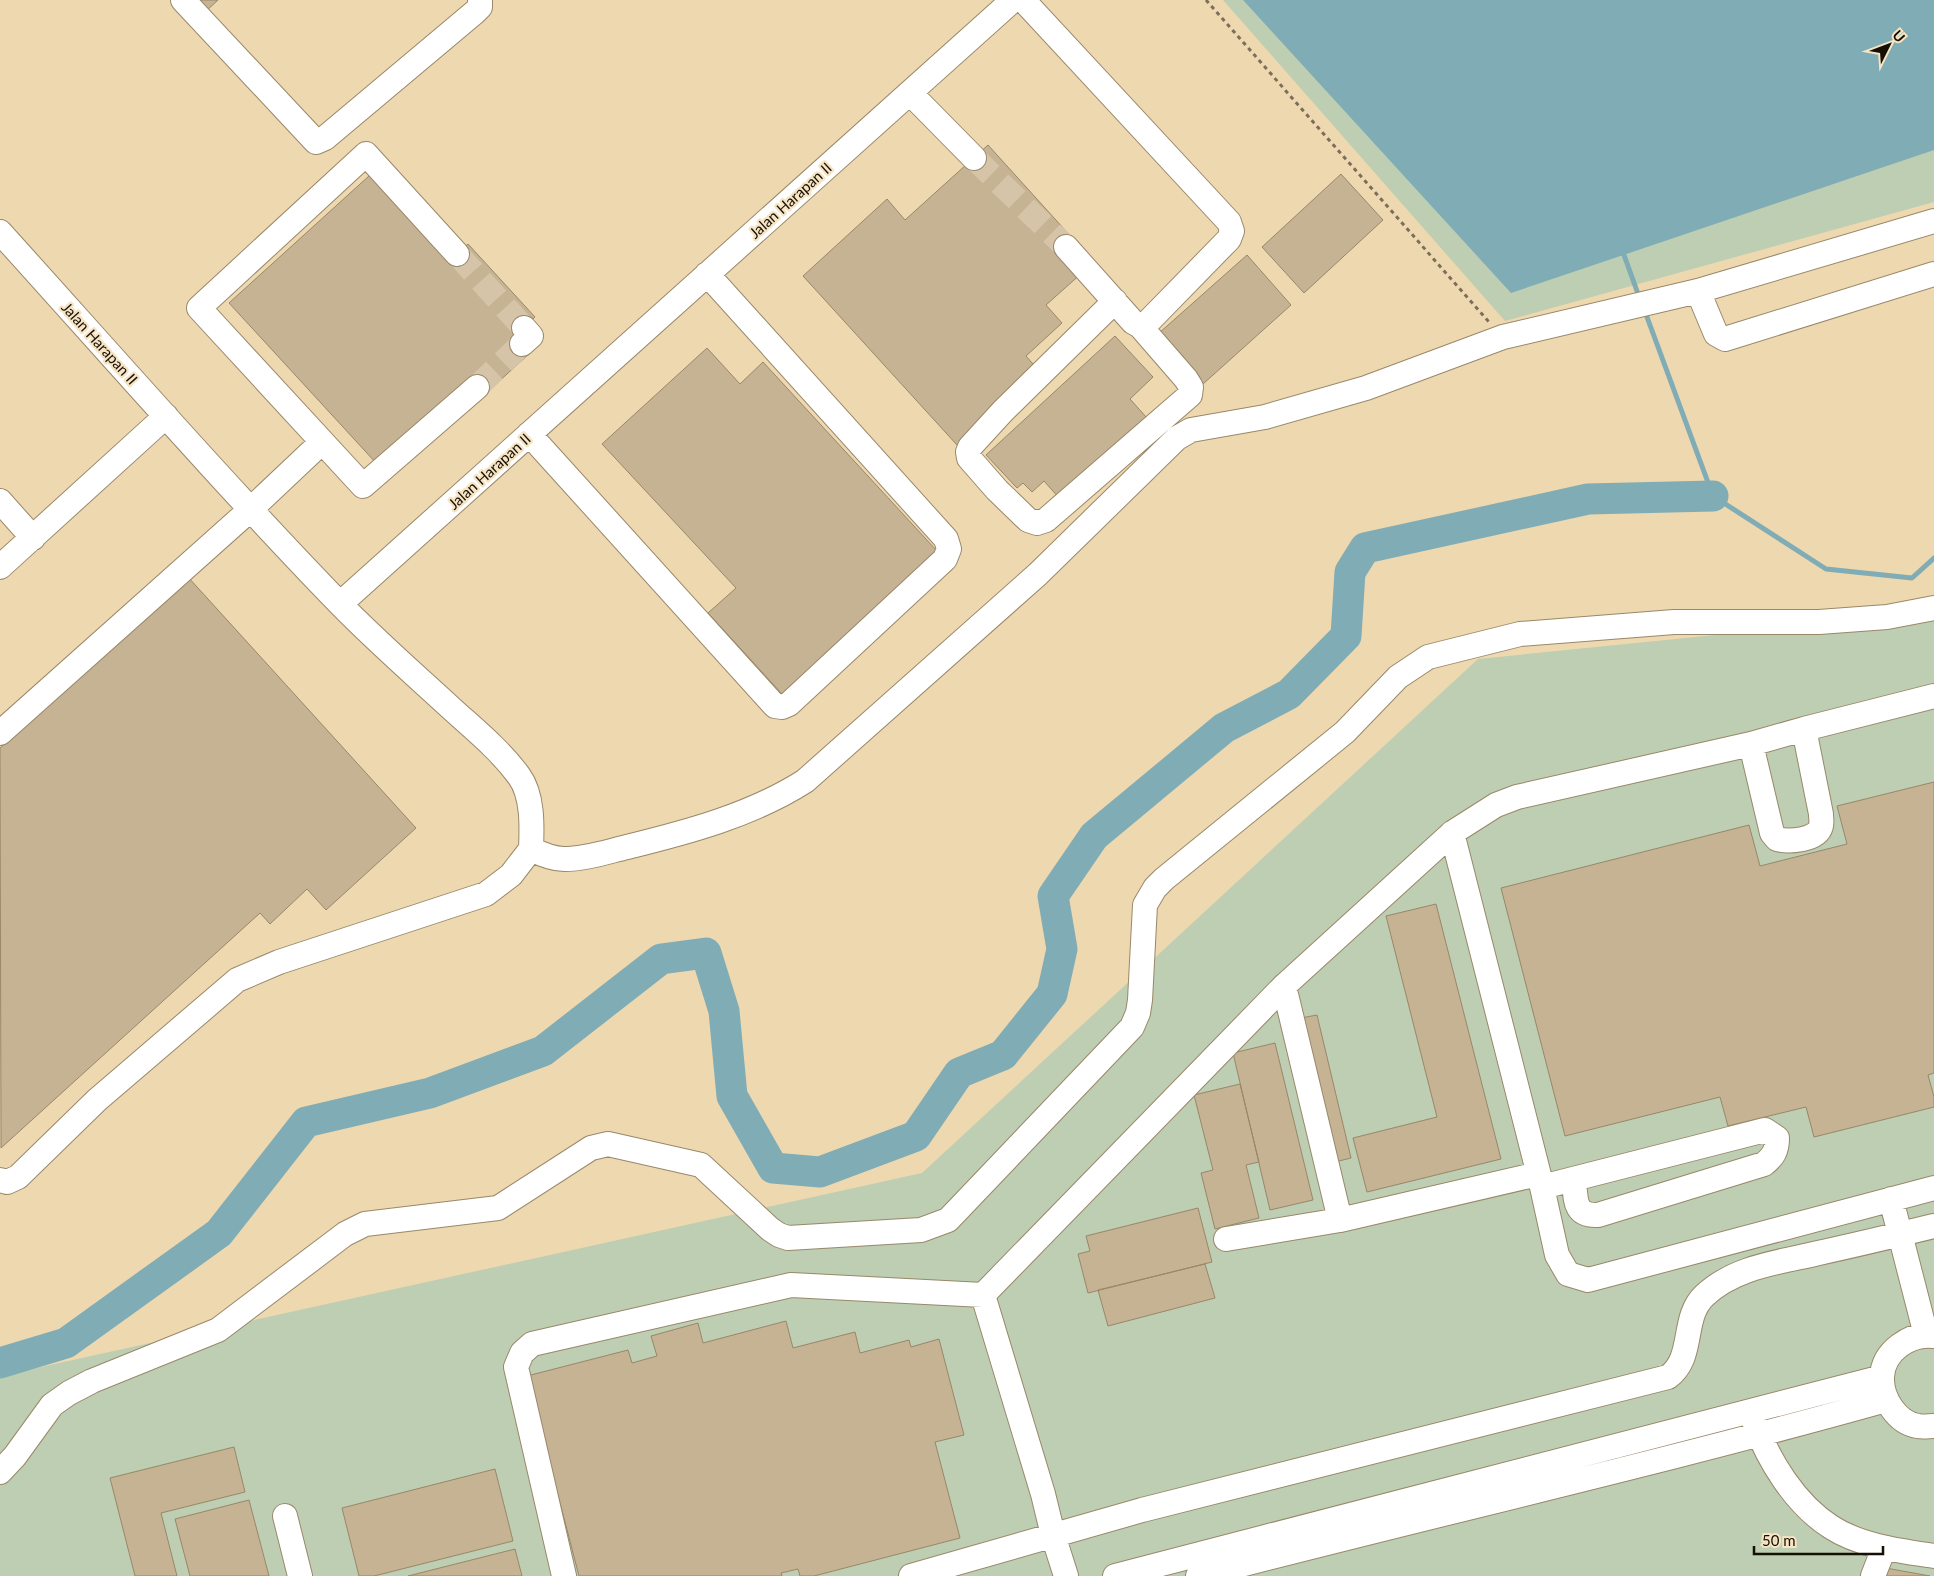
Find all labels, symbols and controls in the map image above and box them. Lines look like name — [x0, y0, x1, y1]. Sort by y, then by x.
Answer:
north arrow — [1864, 20, 1914, 70]
text: U — [1889, 26, 1909, 46]
street label: Jalan Harapan II — [745, 158, 835, 242]
street label: Jalan Harapan II — [58, 298, 142, 388]
street label: Jalan Harapan II — [444, 429, 534, 513]
scale bar — [1754, 1524, 1883, 1556]
text: 50 m — [1762, 1531, 1796, 1549]

